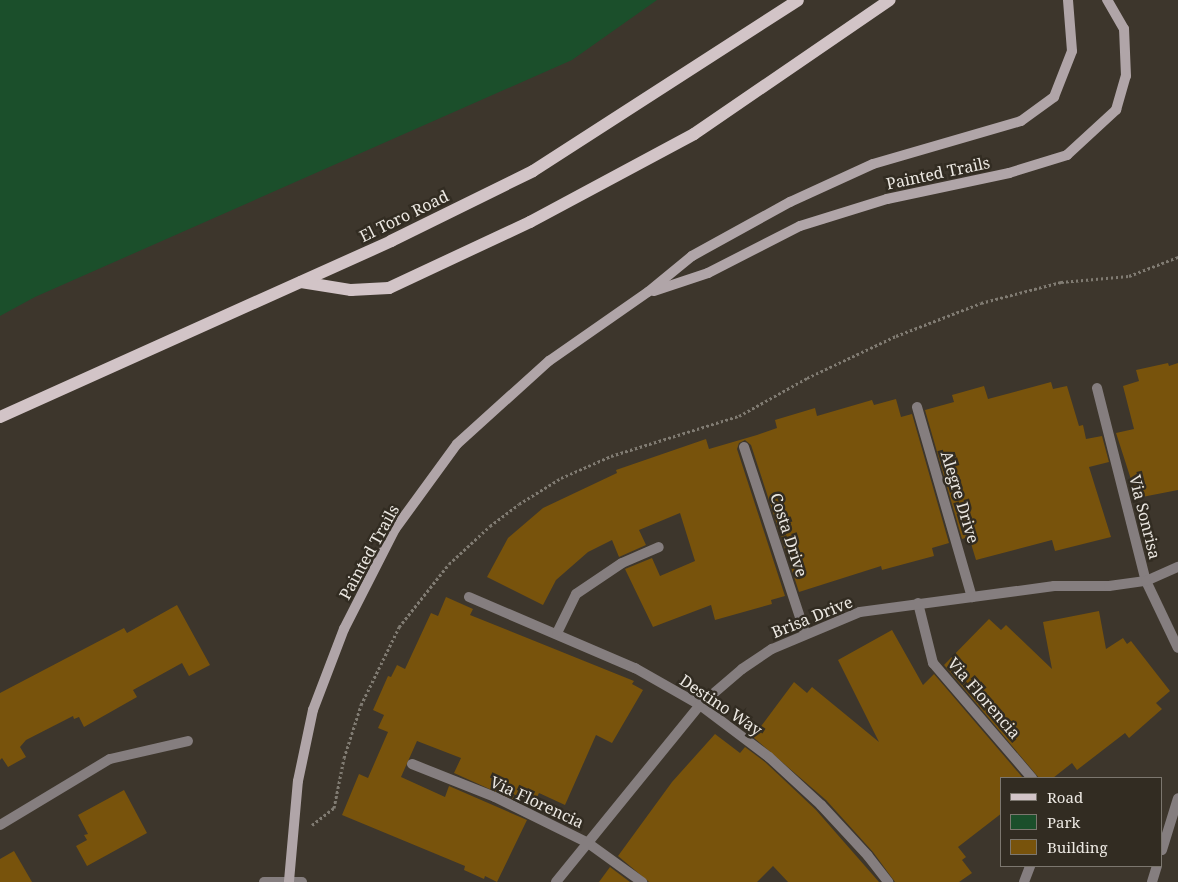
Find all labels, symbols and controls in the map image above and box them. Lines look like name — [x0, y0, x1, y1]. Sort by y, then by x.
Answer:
street label: Painted Trails — [884, 153, 992, 193]
street label: El Toro Road — [356, 186, 452, 246]
street label: Alegre Drive — [937, 448, 983, 546]
street label: Via Sonrisa — [1125, 473, 1165, 561]
street label: Costa Drive — [766, 491, 812, 579]
street label: Painted Trails — [335, 501, 403, 603]
street label: Brisa Drive — [769, 592, 855, 642]
street label: Via Florencia — [944, 654, 1024, 742]
street label: Destino Way — [676, 670, 766, 740]
street label: Via Florencia — [487, 772, 587, 832]
legend — [1000, 777, 1163, 867]
text: Road — [1047, 787, 1083, 807]
text: Park — [1047, 812, 1080, 832]
text: Building — [1047, 837, 1108, 857]

